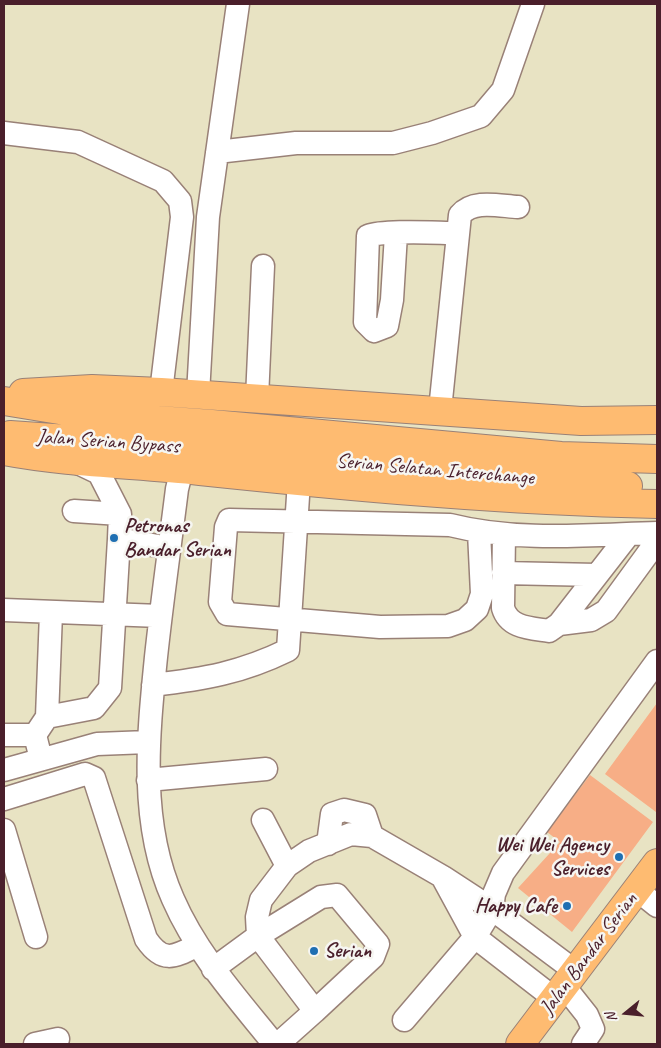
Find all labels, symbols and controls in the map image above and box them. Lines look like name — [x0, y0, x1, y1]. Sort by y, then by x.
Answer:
street label: Jalan Serian Bypass — [36, 424, 180, 460]
street label: Serian Selatan Interchange — [335, 449, 535, 491]
place label: Petronas Bandar Serian — [124, 513, 231, 563]
marker: Petronas Bandar Serian — [108, 532, 120, 544]
place label: Wei Wei Agency Services — [496, 832, 609, 882]
marker: Wei Wei Agency Services — [613, 851, 625, 863]
street label: Jalan Bandar Serian — [535, 888, 643, 1020]
place label: Happy Cafe — [475, 893, 557, 919]
marker: Happy Cafe — [561, 900, 573, 912]
place label: Serian — [324, 938, 371, 964]
marker: Serian — [308, 945, 320, 957]
north arrow — [601, 988, 651, 1038]
text: N — [602, 1011, 621, 1024]

